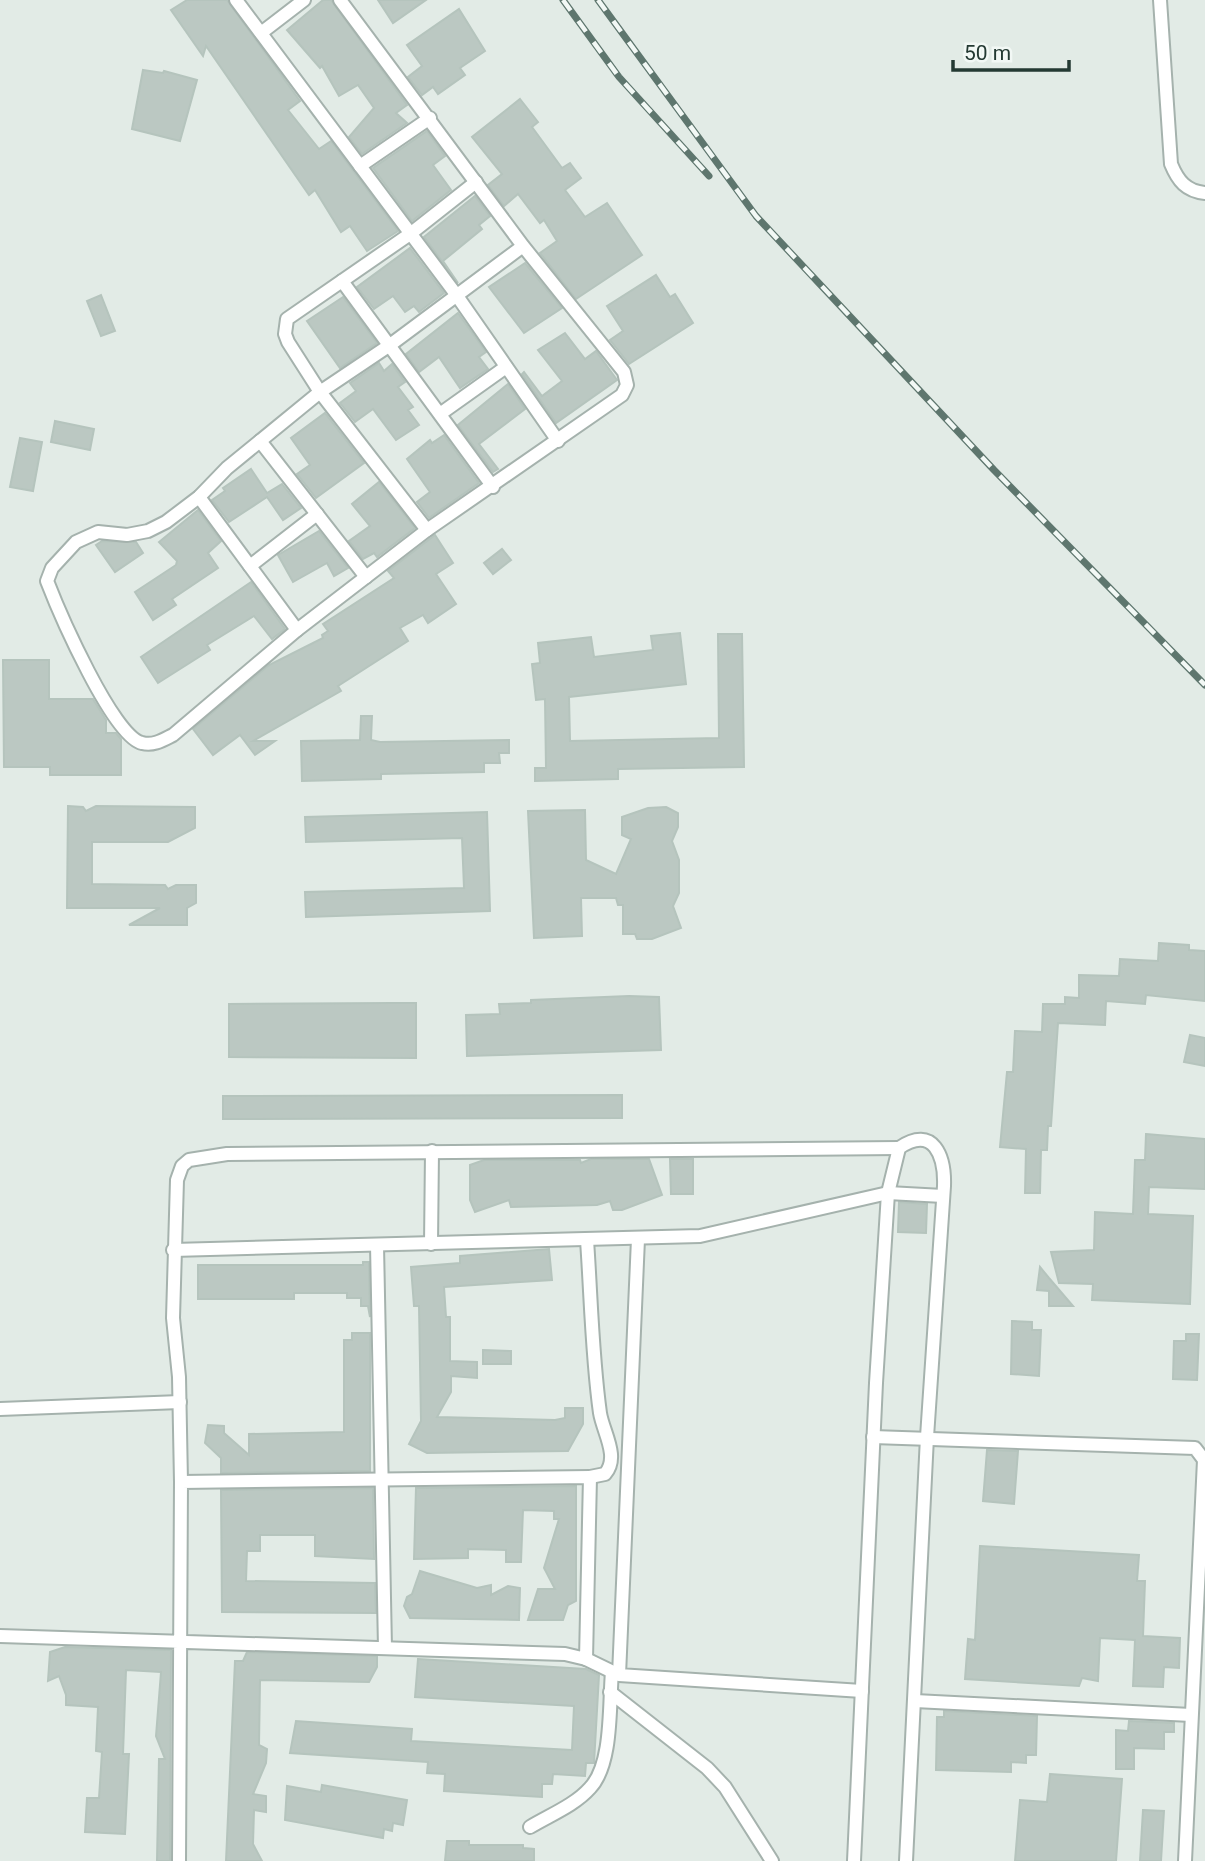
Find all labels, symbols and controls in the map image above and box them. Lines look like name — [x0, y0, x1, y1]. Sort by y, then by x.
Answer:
scale bar — [953, 28, 1068, 72]
text: 50 m — [964, 41, 1011, 65]

